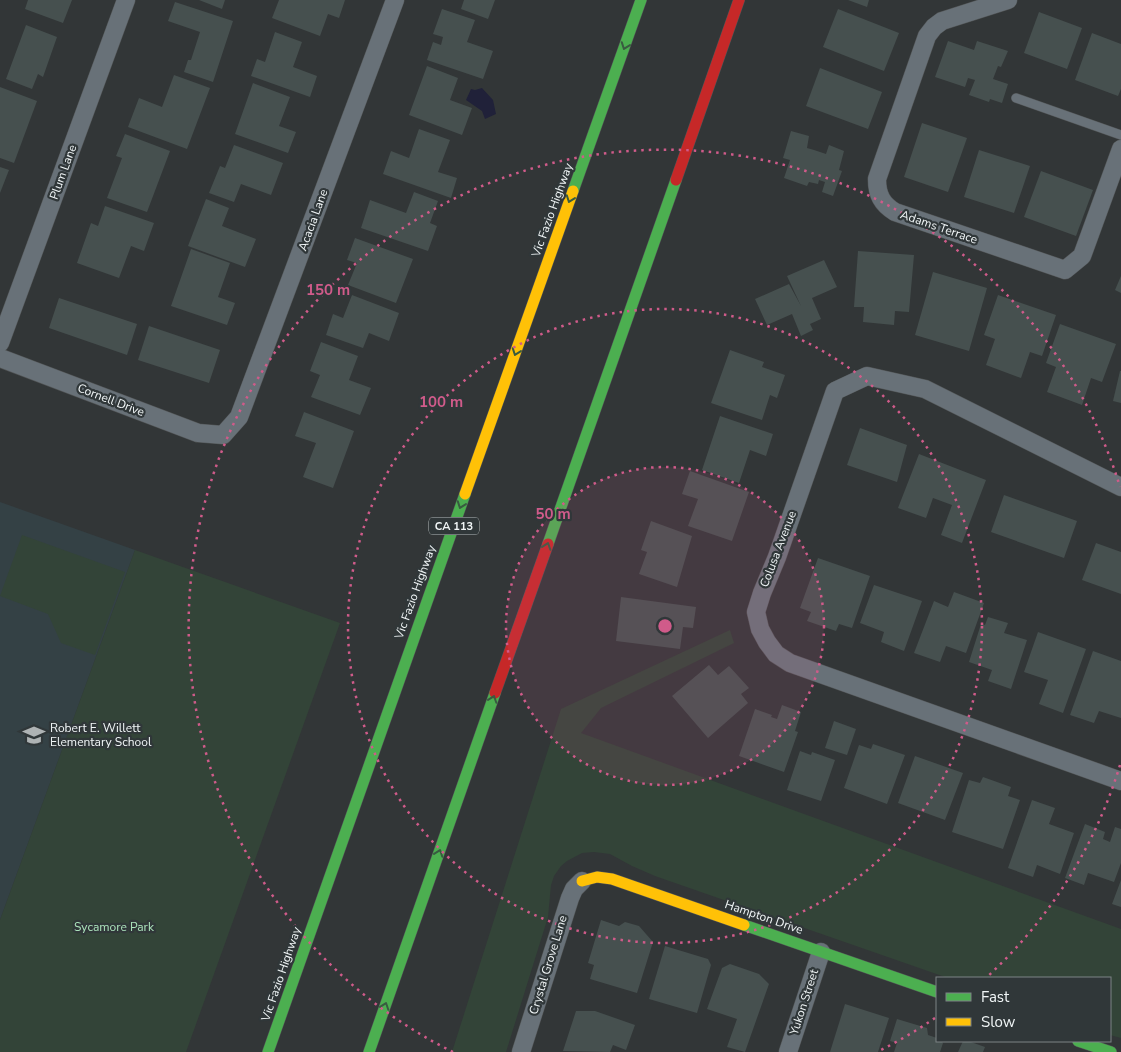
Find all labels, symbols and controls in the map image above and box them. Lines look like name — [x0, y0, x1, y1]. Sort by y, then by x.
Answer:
one-way arrow — [621, 41, 631, 50]
street label: Plum Lane — [46, 142, 80, 202]
street label: Vic Fazio Highway — [527, 160, 577, 260]
street label: Acacia Lane — [294, 187, 332, 253]
one-way arrow — [566, 194, 576, 203]
street label: Adams Terrace — [898, 206, 980, 248]
text: 150 m — [306, 280, 350, 300]
one-way arrow — [512, 347, 522, 356]
street label: Cornell Drive — [75, 380, 147, 420]
text: 100 m — [419, 392, 463, 412]
one-way arrow — [457, 500, 467, 509]
text: 50 m — [535, 504, 571, 524]
street label: Colusa Avenue — [756, 508, 800, 590]
road number: CA 113 — [429, 518, 479, 534]
street label: Vic Fazio Highway — [390, 542, 440, 642]
one-way arrow — [541, 542, 551, 551]
centre of rings — [656, 617, 674, 635]
one-way arrow — [487, 696, 497, 704]
place label: Robert E. Willett Elementary School — [50, 720, 152, 750]
school or university icon: Robert E. Willett Elementary School — [21, 722, 47, 748]
one-way arrow — [433, 849, 443, 857]
street label: Hampton Drive — [723, 896, 805, 938]
street label: Crystal Grove Lane — [525, 913, 571, 1017]
park label: Sycamore Park — [74, 919, 155, 935]
street label: Vic Fazio Highway — [257, 924, 305, 1024]
street label: Yukon Street — [786, 966, 822, 1038]
legend — [936, 977, 1111, 1042]
text: Fast — [981, 987, 1010, 1007]
one-way arrow — [379, 1002, 389, 1011]
text: Slow — [981, 1012, 1016, 1032]

